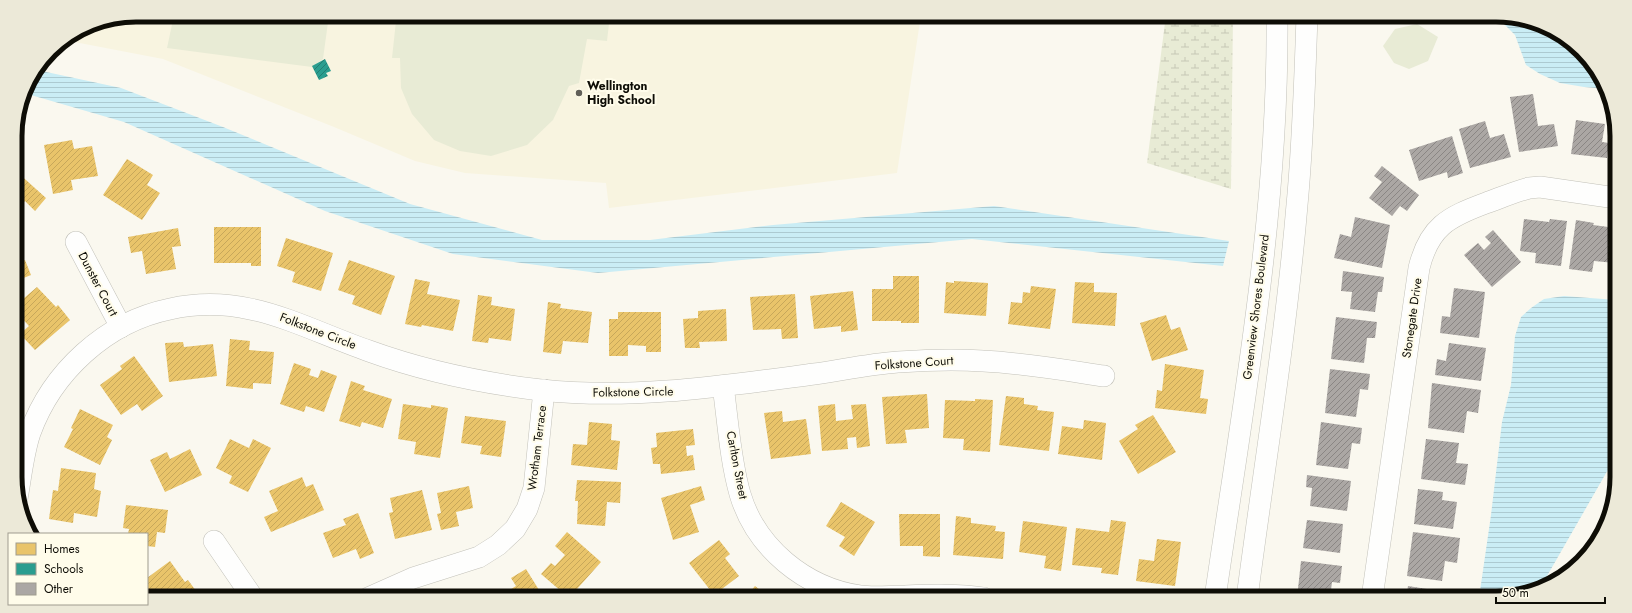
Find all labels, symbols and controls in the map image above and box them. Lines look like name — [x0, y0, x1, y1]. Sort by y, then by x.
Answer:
place label: Wellington High School — [587, 77, 655, 109]
marker: Wellington High School — [574, 88, 584, 98]
street label: Greenview Shores Boulevard — [1238, 233, 1274, 381]
street label: Dunster Court — [74, 249, 123, 319]
street label: Stonegate Drive — [1397, 277, 1427, 359]
street label: Folkstone Circle — [277, 308, 359, 354]
street label: Folkstone Court — [874, 351, 954, 375]
street label: Folkstone Circle — [593, 382, 673, 402]
street label: Wrotham Terrace — [523, 404, 551, 492]
street label: Carlton Street — [722, 429, 752, 501]
legend — [8, 533, 148, 605]
text: Homes — [44, 540, 80, 558]
text: Schools — [44, 560, 83, 578]
scale bar — [1496, 579, 1605, 605]
text: Other — [44, 580, 74, 598]
text: 50 m — [1502, 584, 1529, 602]

